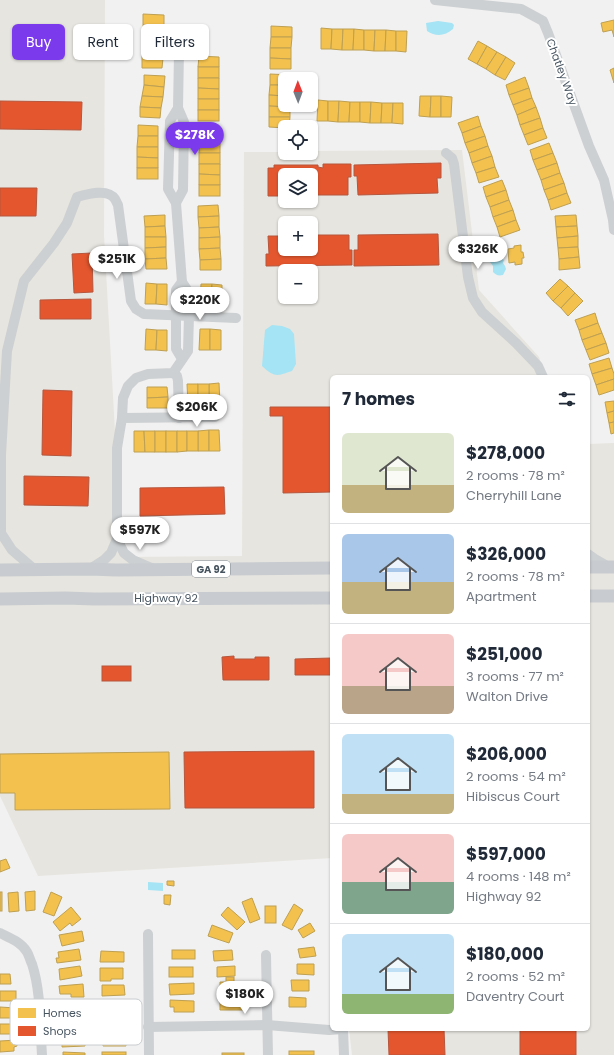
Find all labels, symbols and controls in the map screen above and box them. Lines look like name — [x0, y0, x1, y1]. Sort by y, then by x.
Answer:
chip: Buy — [12, 24, 65, 60]
chip: Rent — [73, 24, 133, 60]
chip: Filters — [141, 24, 209, 60]
street label: Chatley Way — [543, 36, 582, 108]
north arrow — [278, 72, 318, 112]
map controls — [278, 72, 318, 304]
button: locate — [278, 120, 318, 160]
pin: $278K — [167, 122, 223, 156]
text: $278K — [175, 125, 215, 144]
button: layers — [278, 168, 318, 208]
button: + — [278, 216, 318, 256]
pin: $326K — [450, 236, 506, 270]
text: $326K — [457, 239, 499, 258]
pin: $251K — [89, 246, 145, 280]
text: $251K — [98, 249, 136, 268]
button: − — [278, 264, 318, 304]
pin: $220K — [172, 287, 228, 321]
text: $220K — [180, 290, 220, 309]
text: 7 homes — [342, 387, 415, 411]
icon: filters — [556, 388, 578, 410]
pin: $206K — [169, 394, 225, 428]
text: $206K — [176, 397, 218, 416]
text: $278,000 — [466, 441, 545, 465]
icon: home — [374, 449, 422, 497]
text: 2 rooms · 78 m² — [466, 466, 565, 485]
text: Cherryhill Lane — [466, 486, 562, 505]
pin: $597K — [112, 517, 168, 551]
text: $597K — [119, 520, 161, 539]
text: $326,000 — [466, 542, 546, 566]
icon: home — [374, 550, 422, 598]
road number: GA 92 — [192, 561, 230, 577]
text: 2 rooms · 78 m² — [466, 567, 565, 586]
text: Apartment — [466, 587, 536, 606]
street label: Highway 92 — [134, 590, 198, 606]
text: $251,000 — [466, 642, 542, 666]
icon: home — [374, 650, 422, 698]
text: 3 rooms · 77 m² — [466, 667, 564, 686]
text: Walton Drive — [466, 687, 548, 706]
text: $206,000 — [466, 742, 547, 766]
icon: home — [374, 750, 422, 798]
text: 2 rooms · 54 m² — [466, 767, 566, 786]
text: Hibiscus Court — [466, 787, 560, 806]
text: $597,000 — [466, 842, 546, 866]
icon: home — [374, 850, 422, 898]
text: 4 rooms · 148 m² — [466, 867, 571, 886]
text: Highway 92 — [466, 887, 541, 906]
text: $180,000 — [466, 942, 544, 966]
icon: home — [374, 950, 422, 998]
text: 2 rooms · 52 m² — [466, 967, 565, 986]
pin: $180K — [217, 981, 273, 1015]
text: $180K — [225, 984, 265, 1003]
text: Daventry Court — [466, 987, 564, 1006]
legend — [10, 999, 142, 1045]
text: Homes — [43, 1005, 82, 1021]
text: Shops — [43, 1023, 77, 1039]

